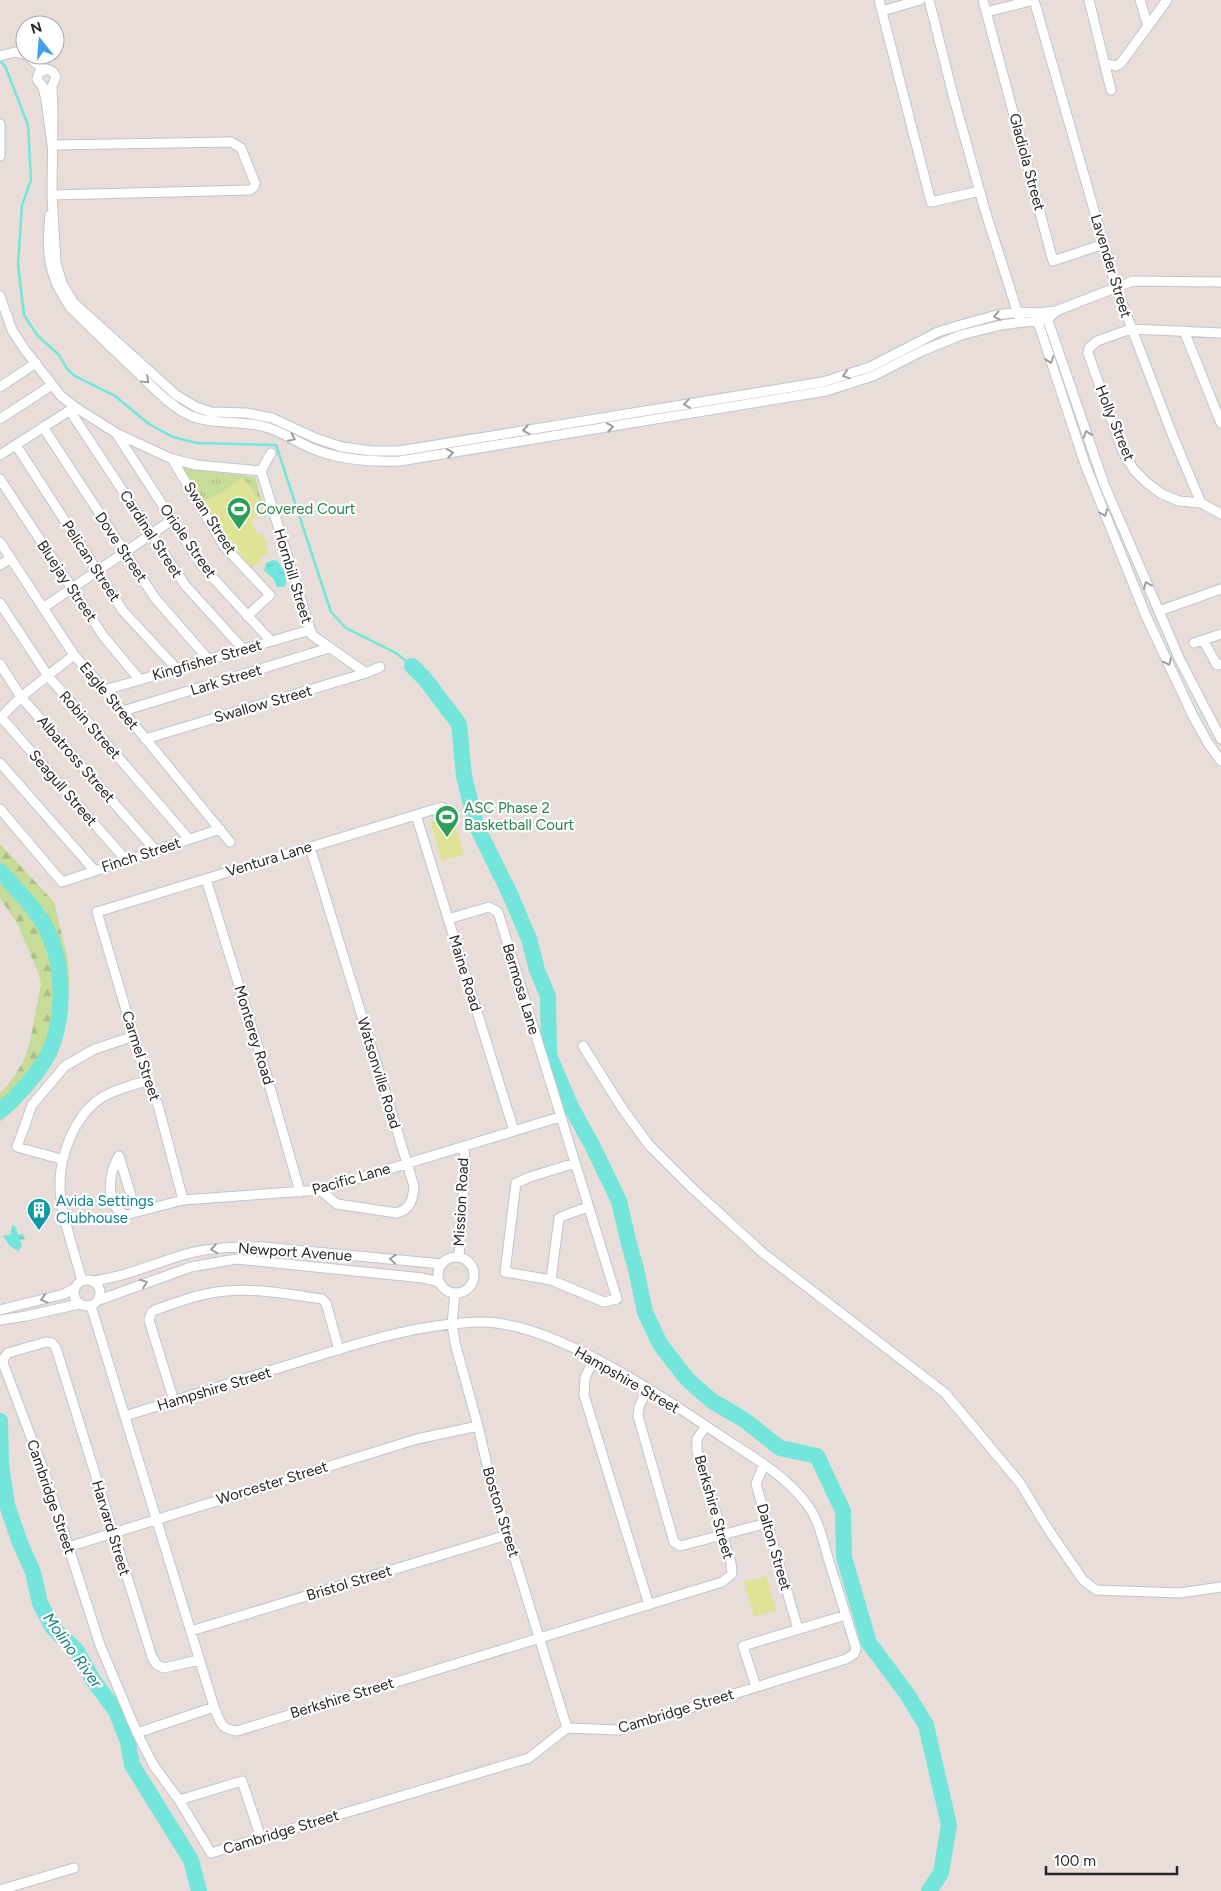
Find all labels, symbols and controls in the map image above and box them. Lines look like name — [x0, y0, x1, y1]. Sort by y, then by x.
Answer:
north arrow — [15, 15, 65, 65]
text: N — [29, 18, 44, 38]
street label: Gladiola Street — [1005, 111, 1049, 213]
street label: Lavender Street — [1087, 212, 1135, 320]
one-way arrow — [992, 310, 1001, 321]
one-way arrow — [1045, 355, 1055, 363]
one-way arrow — [843, 369, 851, 379]
one-way arrow — [140, 374, 149, 383]
street label: Holly Street — [1092, 382, 1138, 464]
one-way arrow — [682, 399, 691, 409]
one-way arrow — [606, 423, 614, 433]
one-way arrow — [522, 425, 531, 435]
one-way arrow — [1083, 430, 1093, 439]
one-way arrow — [287, 432, 296, 443]
one-way arrow — [445, 449, 454, 459]
street label: Swan Street — [180, 478, 240, 558]
street label: Cardinal Street — [116, 487, 186, 581]
sports icon: Covered Court — [226, 496, 252, 530]
place label: Covered Court — [256, 500, 356, 518]
street label: Oriole Street — [156, 501, 220, 582]
one-way arrow — [1098, 508, 1108, 517]
street label: Dove Street — [91, 509, 151, 586]
street label: Pelican Street — [58, 517, 124, 605]
street label: Hornbill Street — [270, 527, 316, 626]
street label: Bluejay Street — [33, 537, 101, 625]
one-way arrow — [1143, 581, 1154, 590]
street label: Kingfisher Street — [150, 636, 264, 684]
one-way arrow — [1161, 657, 1171, 666]
street label: Eagle Street — [76, 659, 143, 734]
street label: Lark Street — [188, 661, 264, 699]
street label: Swallow Street — [212, 681, 314, 727]
street label: Robin Street — [56, 687, 125, 763]
street label: Albatross Street — [33, 712, 119, 806]
street label: Seagull Street — [25, 746, 101, 830]
place label: ASC Phase 2 Basketball Court — [464, 799, 574, 834]
sports icon: ASC Phase 2 Basketball Court — [434, 804, 460, 838]
street label: Finch Street — [99, 834, 183, 876]
street label: Ventura Lane — [224, 837, 314, 881]
street label: Maine Road — [445, 933, 485, 1013]
street label: Bermosa Lane — [499, 941, 543, 1037]
street label: Monterey Road — [230, 983, 278, 1087]
street label: Carmel Street — [118, 1009, 164, 1104]
street label: Watsonville Road — [354, 1015, 404, 1131]
street label: Mission Road — [450, 1157, 472, 1247]
street label: Pacific Lane — [310, 1159, 392, 1199]
place label: Avida Settings Clubhouse — [56, 1192, 154, 1227]
building icon: Avida Settings Clubhouse — [26, 1197, 52, 1231]
street label: Newport Avenue — [237, 1239, 353, 1265]
one-way arrow — [210, 1243, 218, 1254]
one-way arrow — [389, 1254, 397, 1265]
one-way arrow — [139, 1278, 148, 1289]
one-way arrow — [40, 1294, 48, 1304]
street label: Hampshire Street — [571, 1343, 683, 1418]
street label: Hampshire Street — [155, 1363, 274, 1415]
street label: Cambridge Street — [23, 1437, 79, 1557]
street label: Berkshire Street — [691, 1453, 738, 1561]
street label: Worcester Street — [214, 1457, 330, 1508]
street label: Boston Street — [479, 1465, 523, 1560]
street label: Harvard Street — [88, 1478, 134, 1578]
street label: Dalton Street — [753, 1501, 795, 1593]
street label: Bristol Street — [304, 1561, 394, 1604]
water label: Molino River — [39, 1609, 107, 1692]
street label: Berkshire Street — [288, 1674, 396, 1722]
street label: Cambridge Street — [616, 1685, 736, 1737]
street label: Cambridge Street — [221, 1806, 341, 1858]
scale bar — [1046, 1844, 1177, 1876]
text: 100 m — [1054, 1852, 1096, 1870]

